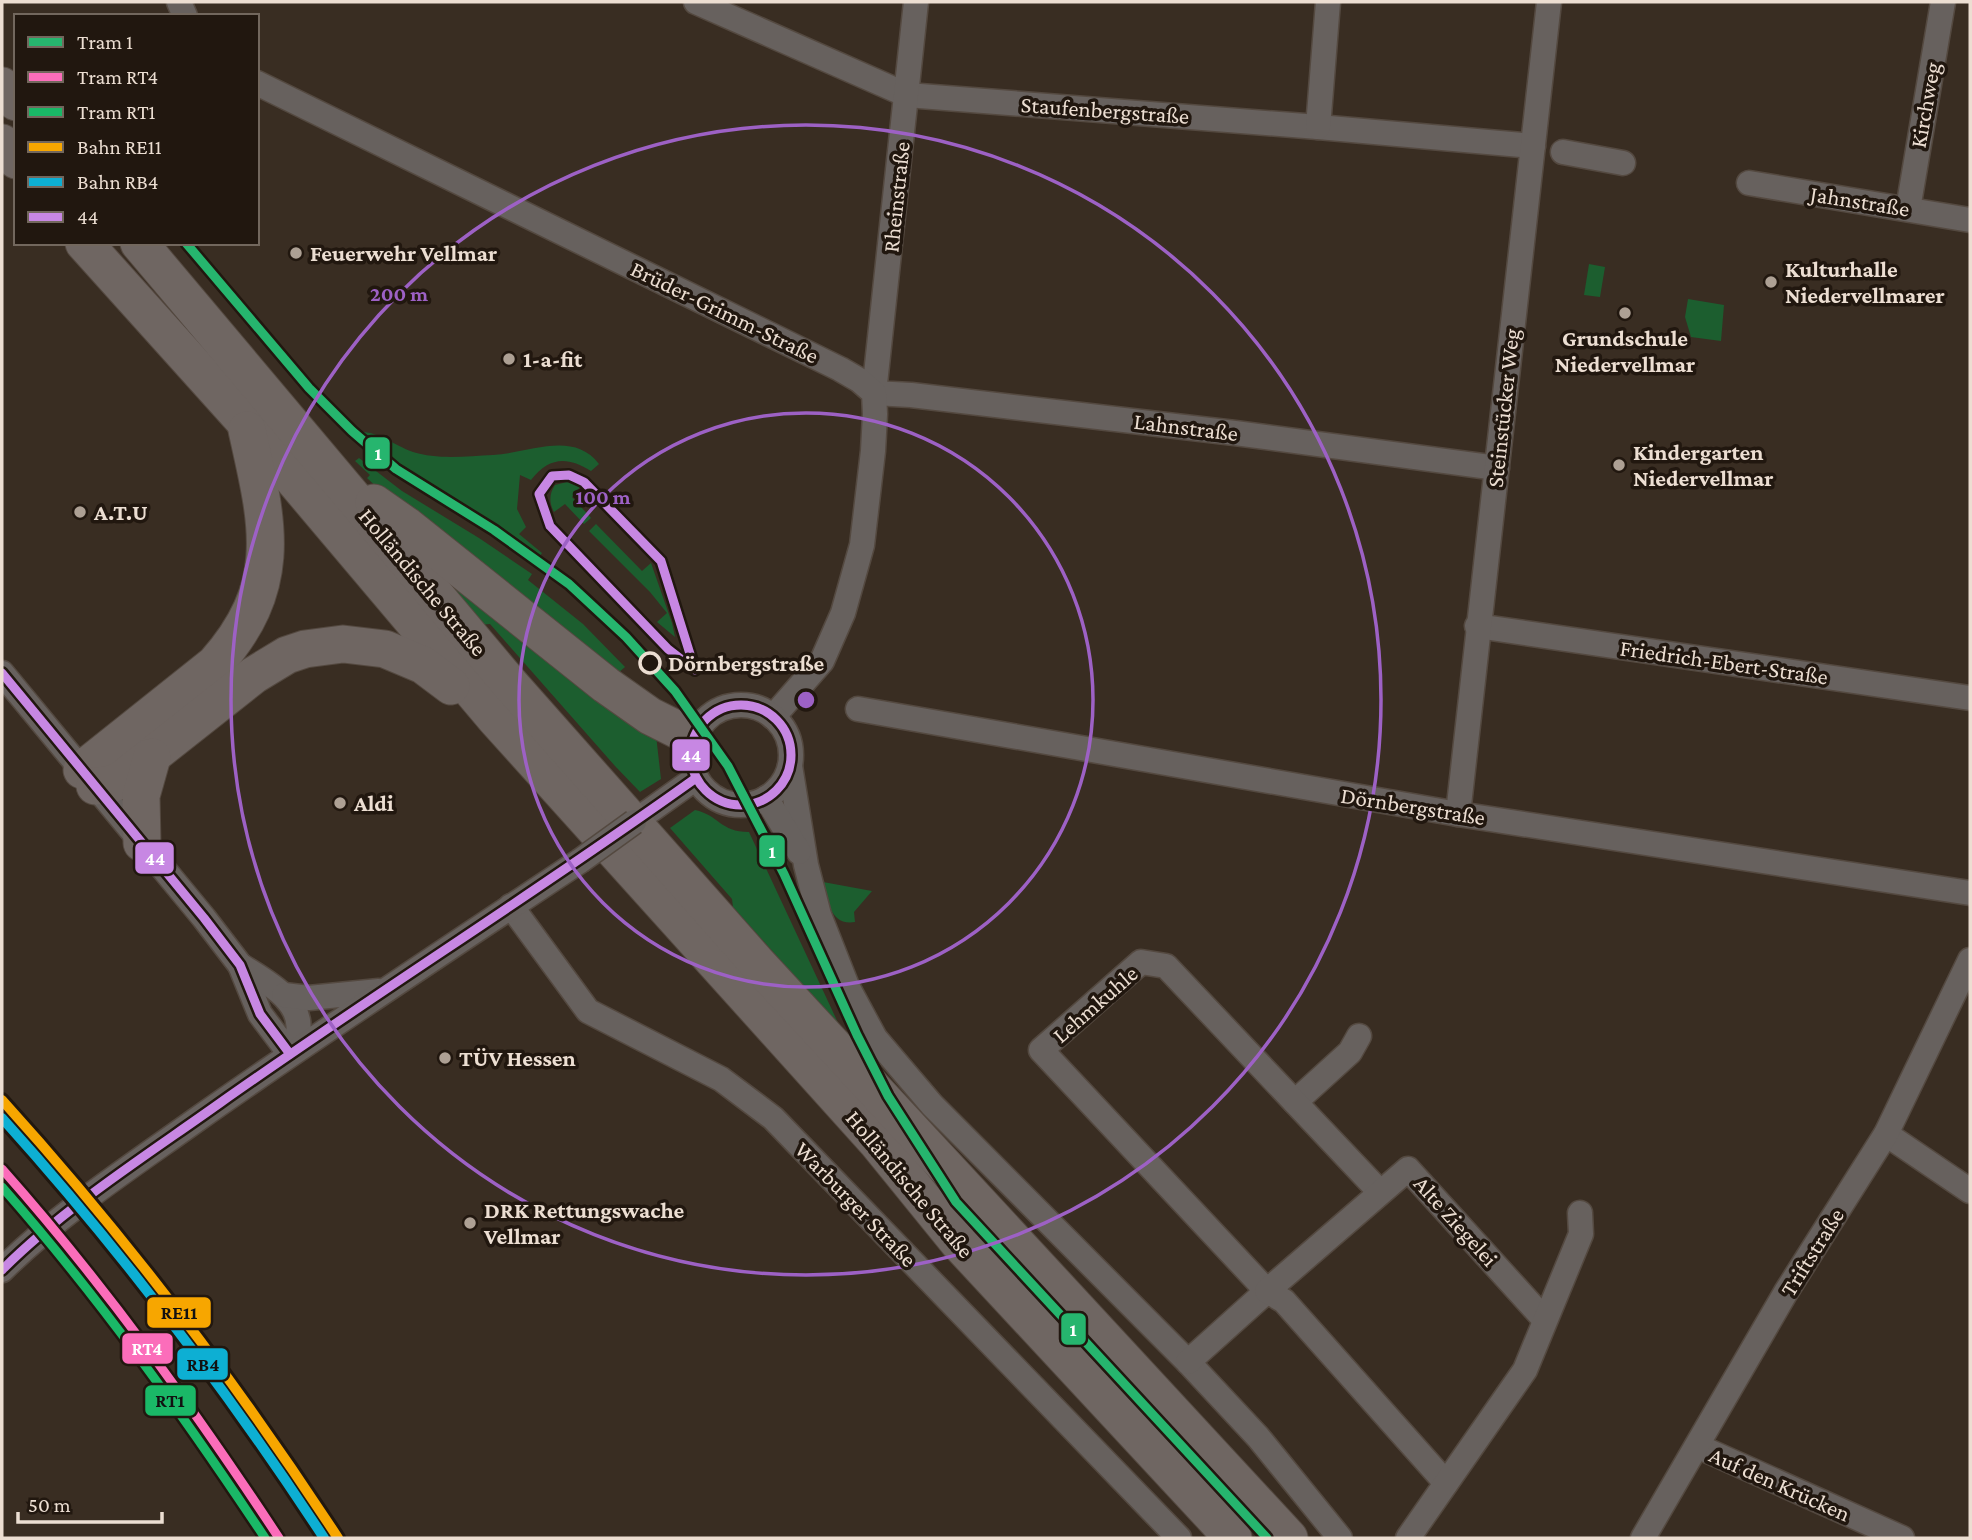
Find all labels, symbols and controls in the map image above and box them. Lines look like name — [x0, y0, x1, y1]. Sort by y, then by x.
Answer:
legend — [14, 14, 259, 245]
text: Tram 1 — [77, 30, 133, 54]
street label: Kirchweg — [1905, 60, 1945, 150]
text: Tram RT4 — [77, 65, 158, 89]
street label: Staufenbergstraße — [1020, 91, 1190, 129]
text: Tram RT1 — [77, 100, 156, 124]
text: Bahn RE11 — [77, 135, 162, 159]
street label: Rheinstraße — [877, 140, 915, 254]
text: Bahn RB4 — [77, 170, 159, 194]
street label: Jahnstraße — [1807, 180, 1911, 222]
text: 44 — [77, 205, 98, 229]
place label: Feuerwehr Vellmar — [310, 240, 497, 266]
marker: Feuerwehr Vellmar — [288, 245, 304, 261]
street label: Brüder-Grimm-Straße — [627, 255, 823, 369]
place label: Kulturhalle Niedervellmarer — [1785, 256, 1945, 308]
marker: Kulturhalle Niedervellmarer — [1763, 274, 1779, 290]
text: 200 m — [370, 282, 428, 306]
marker: Grundschule Niedervellmar — [1617, 305, 1633, 321]
place label: Grundschule Niedervellmar — [1555, 325, 1695, 377]
street label: Steinstücker Weg — [1482, 327, 1524, 489]
place label: 1-a-fit — [523, 346, 583, 372]
marker: 1-a-fit — [501, 351, 517, 367]
street label: Lahnstraße — [1132, 408, 1240, 446]
line badge: 1 — [364, 436, 391, 470]
place label: Kindergarten Niedervellmar — [1633, 439, 1773, 491]
text: 1 — [374, 443, 382, 464]
marker: Kindergarten Niedervellmar — [1611, 457, 1627, 473]
text: 100 m — [575, 485, 631, 509]
place label: A.T.U — [93, 499, 148, 525]
street label: Holländische Straße — [354, 503, 492, 661]
marker: A.T.U — [72, 504, 88, 520]
street label: Friedrich-Ebert-Straße — [1618, 635, 1830, 689]
place label: Dörnbergstraße — [668, 650, 824, 676]
marker: Dörnbergstraße — [639, 652, 661, 674]
centre of rings — [794, 688, 818, 712]
line badge: 44 — [671, 738, 711, 772]
text: 44 — [681, 745, 701, 766]
street label: Dörnbergstraße — [1339, 782, 1487, 830]
place label: Aldi — [353, 790, 394, 816]
marker: Aldi — [332, 795, 348, 811]
line badge: 1 — [758, 834, 786, 868]
line badge: 44 — [134, 841, 175, 875]
text: 1 — [768, 841, 776, 862]
text: 44 — [145, 848, 165, 869]
street label: Lehmkuhle — [1047, 960, 1143, 1048]
place label: TÜV Hessen — [459, 1045, 576, 1071]
marker: TÜV Hessen — [437, 1050, 453, 1066]
street label: Holländische Straße — [841, 1105, 979, 1263]
street label: Warburger Straße — [790, 1136, 922, 1272]
street label: Alte Ziegelei — [1409, 1171, 1503, 1271]
place label: DRK Rettungswache Vellmar — [483, 1197, 685, 1249]
street label: Triftstraße — [1775, 1203, 1849, 1301]
marker: DRK Rettungswache Vellmar — [462, 1215, 478, 1231]
line badge: RE11 — [146, 1296, 212, 1329]
text: RE11 — [161, 1302, 197, 1323]
line badge: 1 — [1060, 1312, 1087, 1346]
text: 1 — [1069, 1319, 1077, 1340]
line badge: RT4 — [121, 1332, 174, 1365]
text: RT4 — [131, 1338, 163, 1359]
line badge: RB4 — [176, 1347, 229, 1381]
text: RB4 — [187, 1354, 220, 1375]
line badge: RT1 — [144, 1384, 197, 1417]
text: RT1 — [155, 1390, 185, 1411]
street label: Auf den Krücken — [1706, 1441, 1854, 1527]
scale bar — [18, 1480, 161, 1524]
text: 50 m — [28, 1493, 71, 1517]

